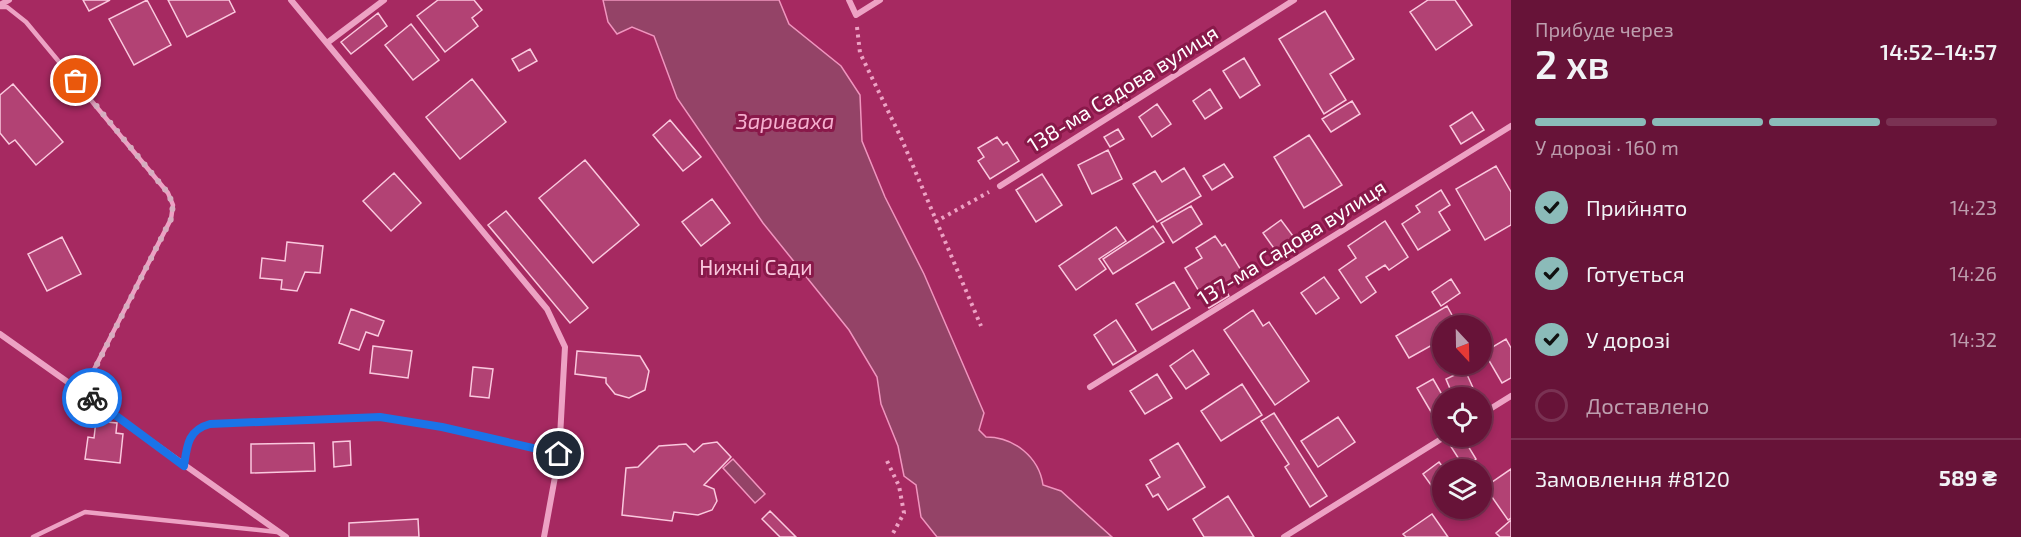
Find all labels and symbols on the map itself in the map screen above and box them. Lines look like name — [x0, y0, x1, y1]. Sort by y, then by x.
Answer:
street label: 138-ма Садова вулиця — [1022, 19, 1223, 157]
pin — [50, 55, 101, 106]
water label: Зариваха — [735, 107, 834, 133]
street label: 137-ма Садова вулиця — [1192, 174, 1391, 311]
park label: Нижні Сади — [699, 254, 813, 279]
north arrow — [1432, 315, 1492, 375]
courier — [62, 368, 122, 428]
pin — [533, 428, 584, 479]

